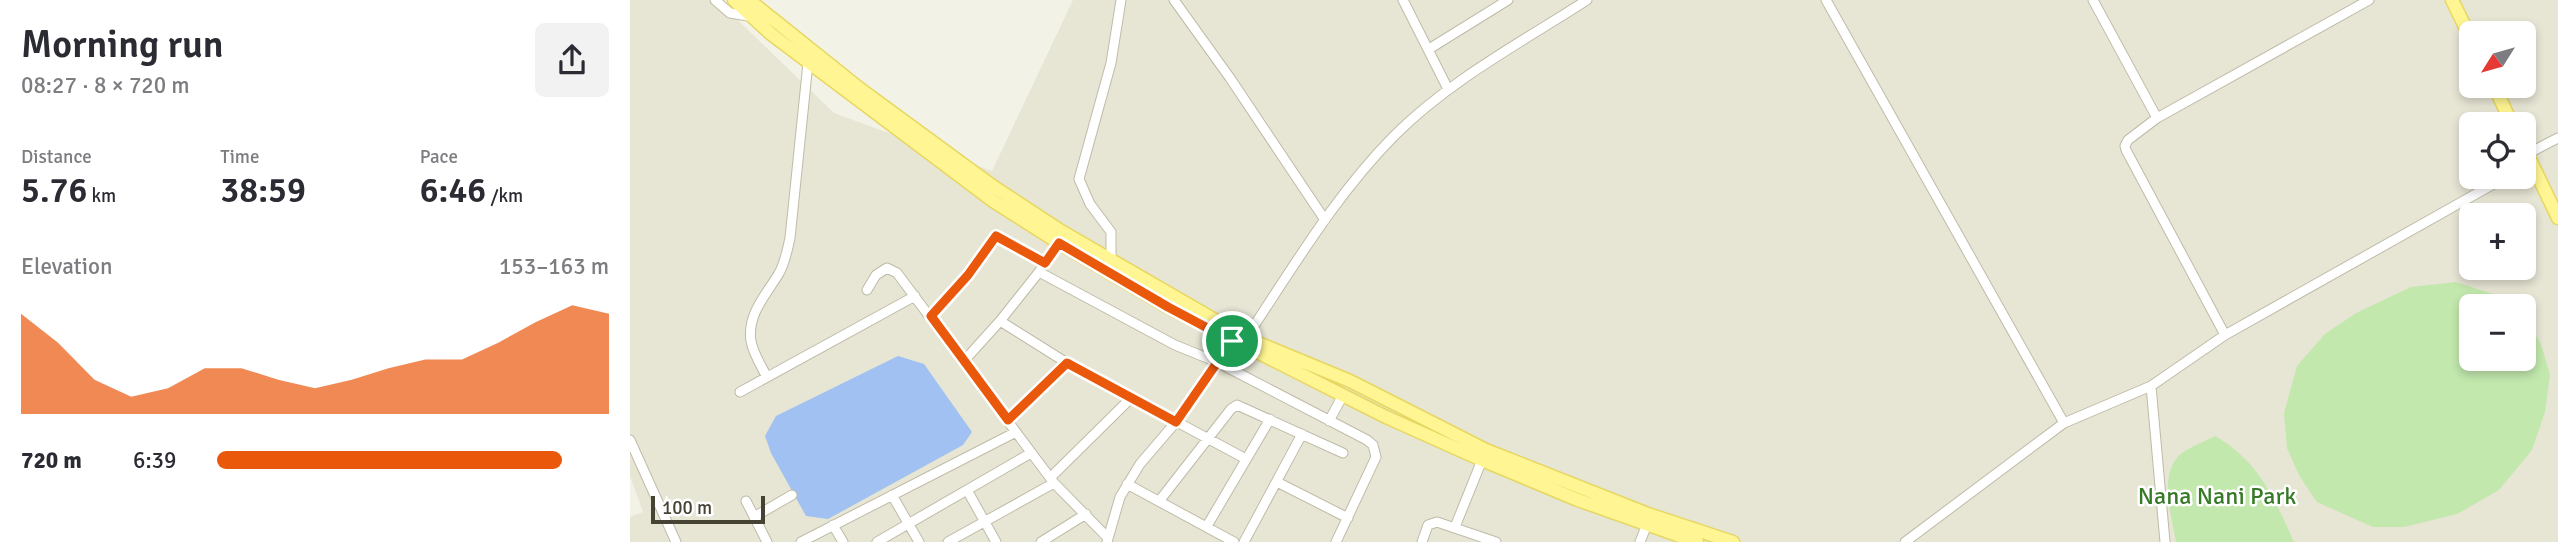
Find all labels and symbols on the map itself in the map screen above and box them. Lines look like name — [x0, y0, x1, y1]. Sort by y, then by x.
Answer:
north arrow — [2459, 21, 2536, 98]
pin — [1202, 311, 1262, 371]
park label: Nana Nani Park — [2138, 481, 2296, 511]
scale bar — [651, 493, 765, 525]

